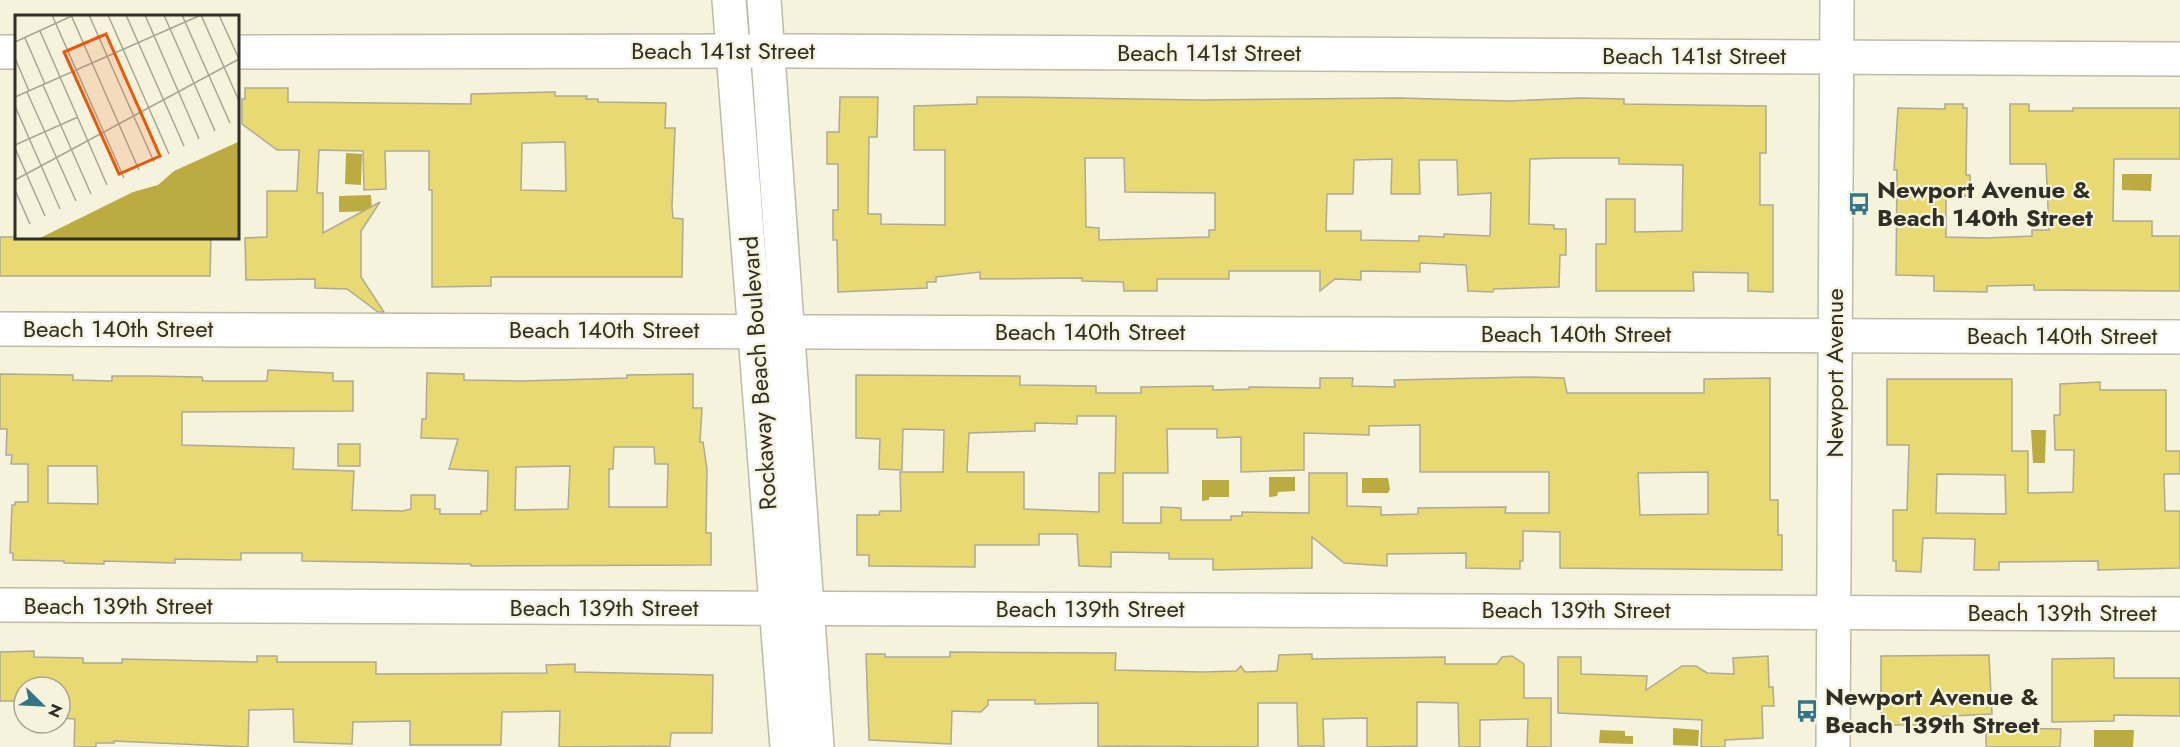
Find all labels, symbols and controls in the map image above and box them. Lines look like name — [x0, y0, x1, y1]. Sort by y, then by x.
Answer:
inset map — [15, 15, 238, 238]
street label: Beach 141st Street — [631, 33, 815, 68]
street label: Beach 141st Street — [1117, 35, 1301, 70]
street label: Beach 141st Street — [1602, 38, 1786, 73]
place label: Newport Avenue & Beach 140th Street — [1877, 172, 2093, 235]
bus stop icon: Newport Avenue & Beach 140th Street — [1846, 191, 1872, 217]
street label: Rockaway Beach Boulevard — [731, 235, 786, 511]
street label: Newport Avenue — [1817, 288, 1852, 458]
street label: Beach 140th Street — [23, 311, 214, 346]
street label: Beach 140th Street — [509, 312, 700, 347]
street label: Beach 140th Street — [995, 314, 1186, 349]
street label: Beach 140th Street — [1481, 316, 1672, 351]
street label: Beach 140th Street — [1967, 318, 2158, 353]
street label: Beach 139th Street — [23, 588, 213, 623]
street label: Beach 139th Street — [509, 590, 699, 625]
street label: Beach 139th Street — [995, 591, 1185, 626]
street label: Beach 139th Street — [1481, 592, 1671, 627]
street label: Beach 139th Street — [1967, 595, 2157, 630]
north arrow — [12, 675, 72, 735]
place label: Newport Avenue & Beach 139th Street — [1825, 679, 2040, 742]
bus stop icon: Newport Avenue & Beach 139th Street — [1794, 698, 1820, 724]
text: N — [42, 700, 68, 721]

